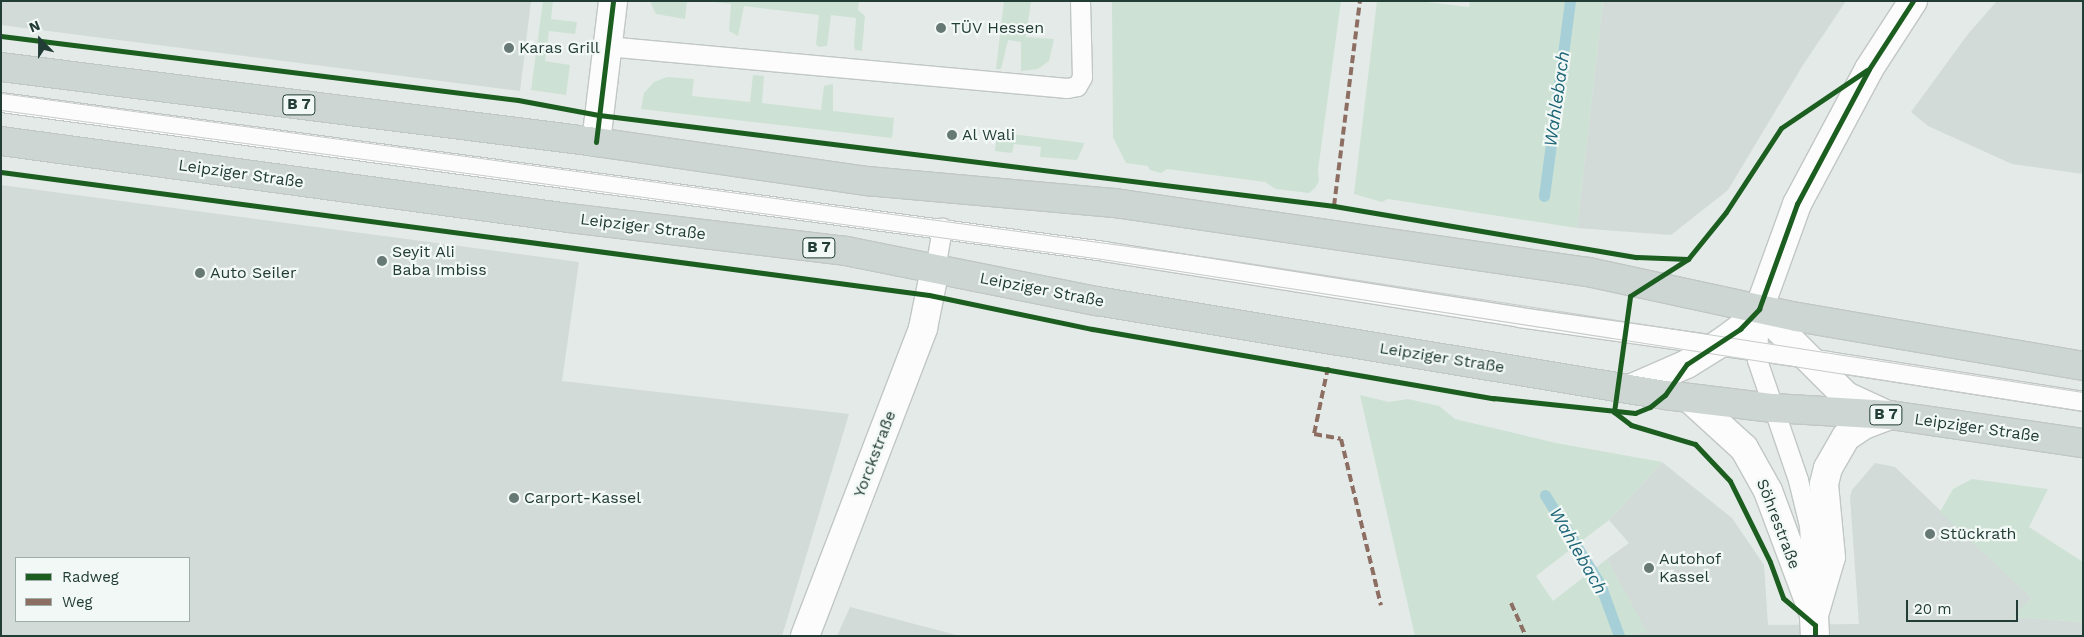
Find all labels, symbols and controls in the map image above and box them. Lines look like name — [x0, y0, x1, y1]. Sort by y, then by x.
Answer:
north arrow — [15, 15, 65, 65]
text: N — [27, 17, 42, 35]
place label: TÜV Hessen — [951, 18, 1045, 38]
marker: TÜV Hessen — [935, 22, 947, 34]
place label: Karas Grill — [519, 38, 600, 58]
marker: Karas Grill — [503, 42, 515, 54]
water label: Wahlebach — [1540, 50, 1574, 148]
road number: B 7 — [282, 92, 316, 118]
place label: Al Wali — [962, 125, 1016, 145]
marker: Al Wali — [946, 129, 958, 141]
street label: Leipziger Straße — [177, 156, 305, 192]
street label: Leipziger Straße — [579, 210, 707, 244]
road number: B 7 — [802, 236, 836, 260]
place label: Seyit Ali Baba Imbiss — [392, 242, 487, 280]
marker: Seyit Ali Baba Imbiss — [376, 255, 388, 267]
place label: Auto Seiler — [210, 263, 296, 283]
marker: Auto Seiler — [194, 267, 206, 279]
street label: Leipziger Straße — [978, 268, 1106, 312]
street label: Leipziger Straße — [1378, 339, 1506, 377]
road number: B 7 — [1868, 402, 1904, 428]
street label: Yorckstraße — [850, 408, 900, 500]
street label: Leipziger Straße — [1913, 410, 2041, 446]
street label: Söhrestraße — [1752, 476, 1804, 572]
place label: Carport-Kassel — [524, 488, 641, 508]
marker: Carport-Kassel — [508, 492, 520, 504]
water label: Wahlebach — [1545, 504, 1611, 598]
place label: Stückrath — [1940, 524, 2017, 544]
marker: Stückrath — [1924, 528, 1936, 540]
place label: Autohof Kassel — [1659, 549, 1721, 587]
legend — [15, 557, 190, 622]
marker: Autohof Kassel — [1643, 562, 1655, 574]
text: Radweg — [62, 568, 119, 586]
scale bar — [1909, 590, 2022, 622]
text: Weg — [62, 593, 93, 611]
text: 20 m — [1914, 600, 1952, 618]

